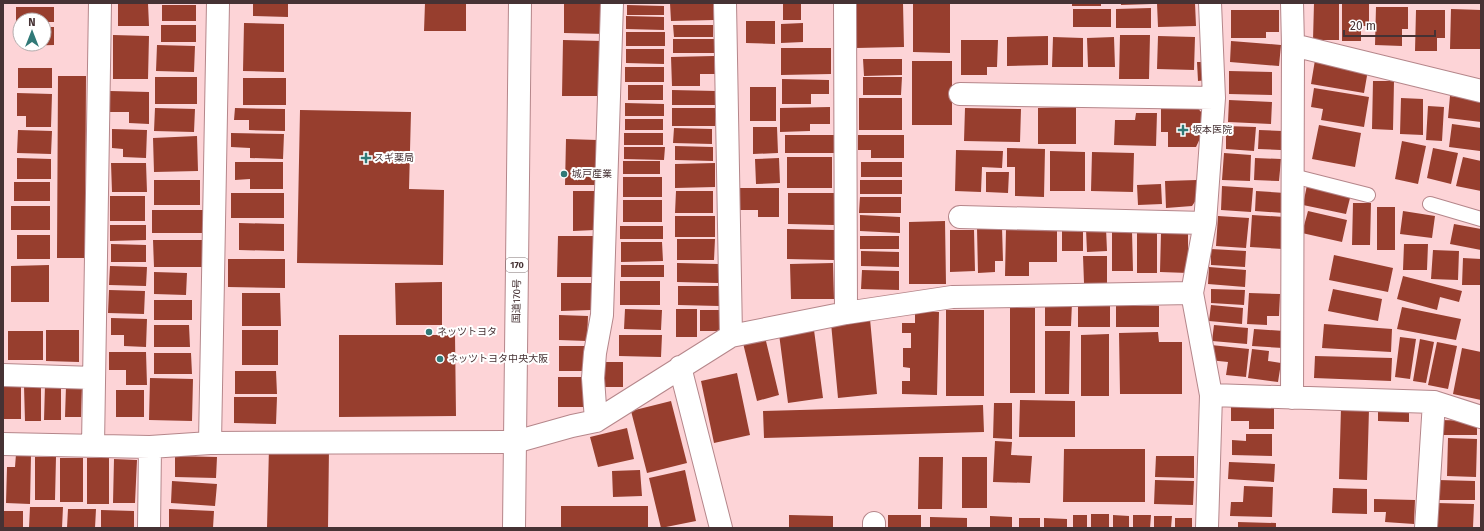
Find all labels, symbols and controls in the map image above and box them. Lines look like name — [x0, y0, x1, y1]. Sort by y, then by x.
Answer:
north arrow — [12, 12, 52, 52]
scale bar — [1344, 12, 1435, 38]
text: N — [28, 16, 36, 29]
text: 20 m — [1350, 19, 1376, 33]
marker: 坂本医院 — [1177, 124, 1189, 136]
place label: 坂本医院 — [1192, 124, 1232, 136]
place label: スギ薬局 — [374, 152, 414, 164]
marker: スギ薬局 — [361, 153, 371, 163]
place label: 城戸産業 — [572, 168, 612, 180]
marker: 城戸産業 — [559, 169, 569, 179]
road number: 170 — [506, 258, 528, 272]
street label: 国道170号 — [511, 279, 523, 323]
place label: ネッツトヨタ — [437, 326, 497, 338]
marker: ネッツトヨタ — [424, 327, 434, 337]
place label: ネッツトヨタ中央大阪 — [448, 353, 548, 365]
marker: ネッツトヨタ中央大阪 — [435, 354, 445, 364]

